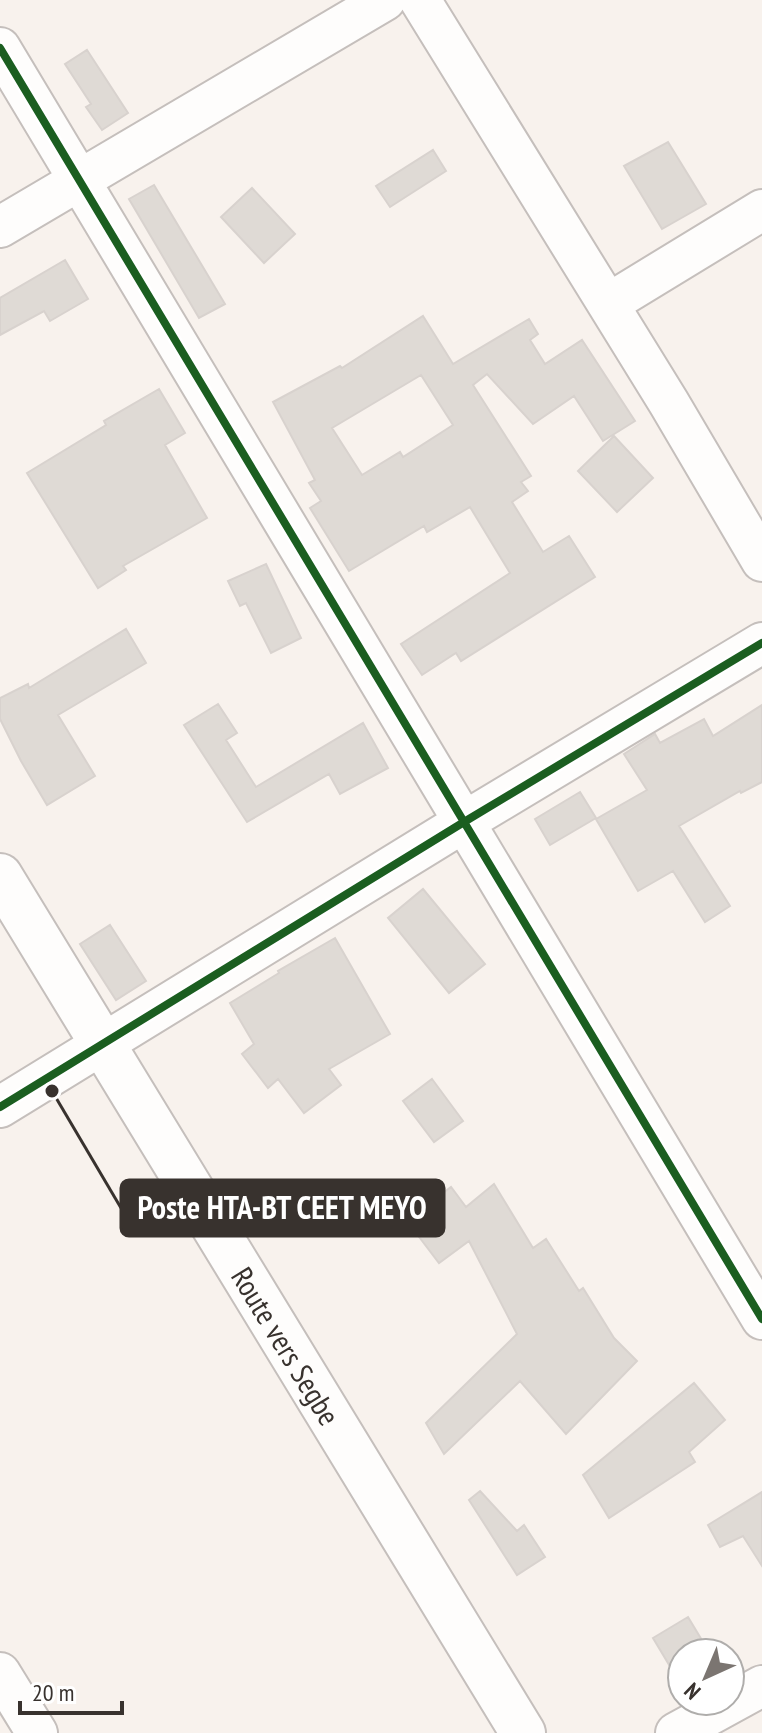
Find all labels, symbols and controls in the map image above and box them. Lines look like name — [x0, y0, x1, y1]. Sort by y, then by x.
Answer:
callout: Poste HTA-BT CEET MEYO — [121, 1180, 444, 1236]
text: Poste HTA-BT CEET MEYO — [137, 1186, 427, 1228]
street label: Route vers Segbe — [223, 1259, 350, 1432]
north arrow — [666, 1637, 746, 1717]
scale bar — [20, 1665, 122, 1715]
text: 20 m — [32, 1677, 74, 1708]
text: N — [678, 1677, 706, 1706]

